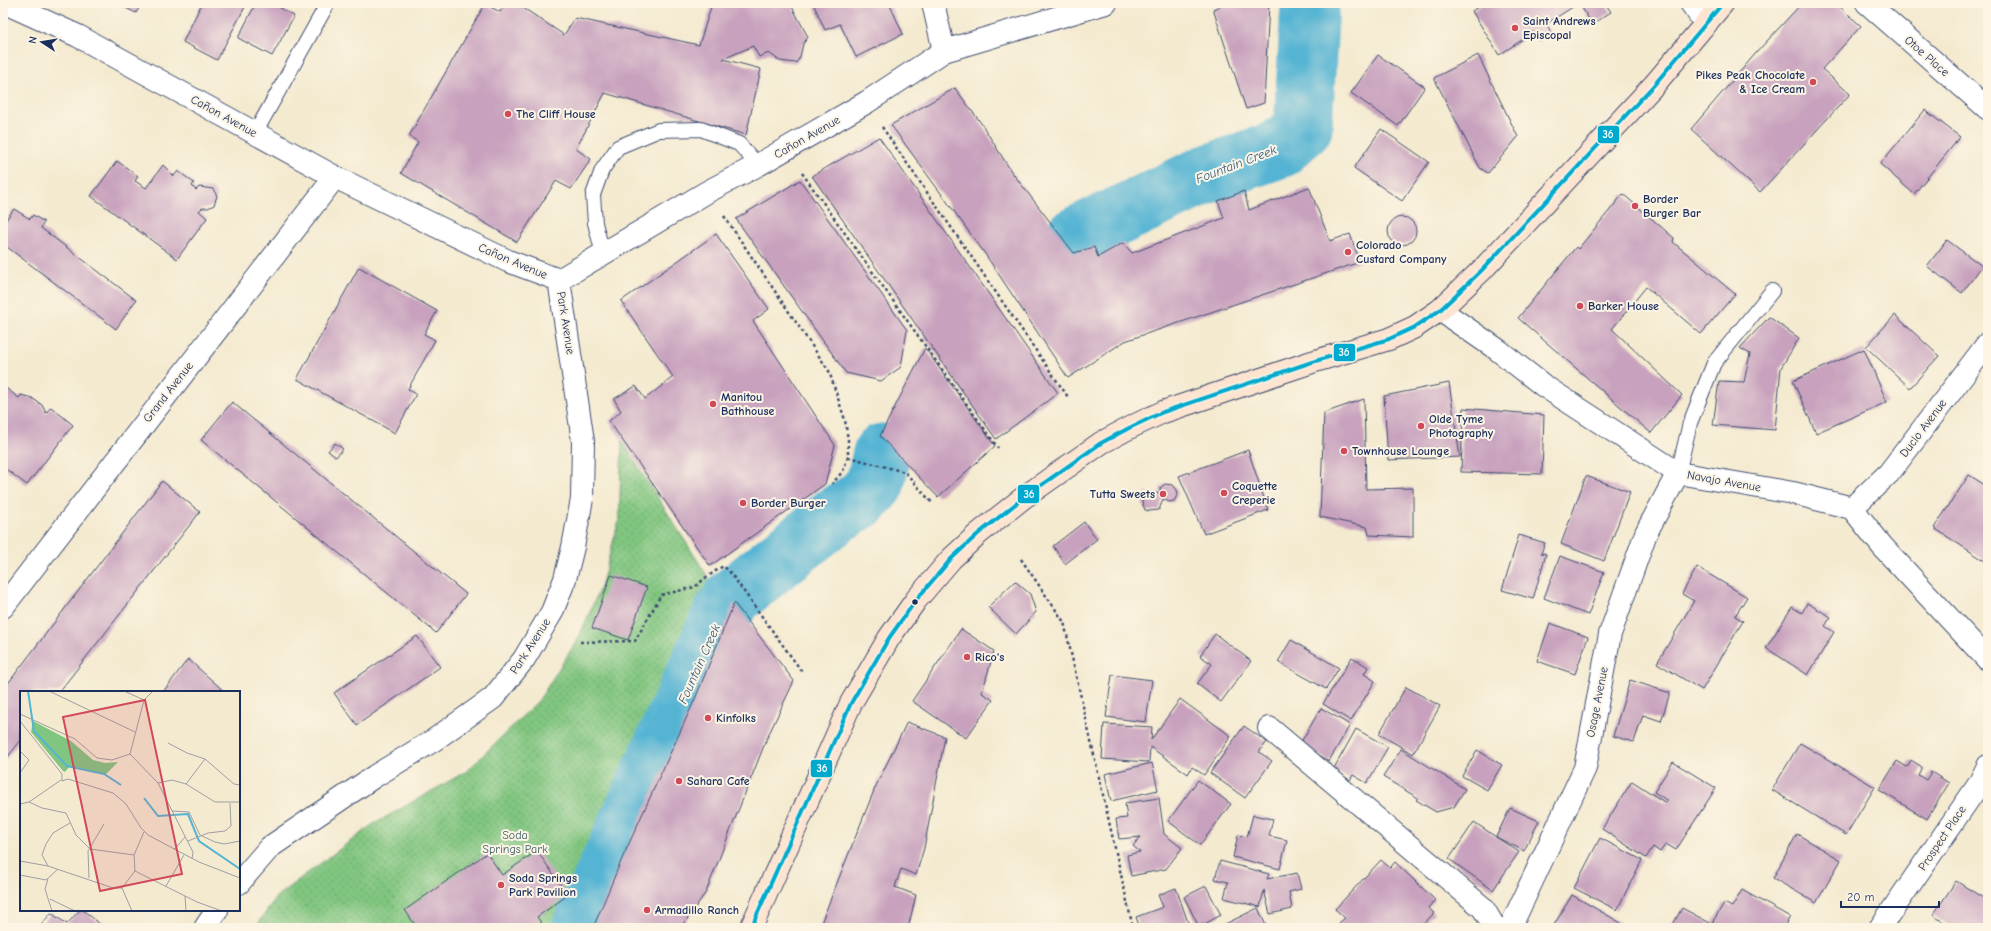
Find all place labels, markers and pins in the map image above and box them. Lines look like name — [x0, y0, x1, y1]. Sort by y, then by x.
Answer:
place label: Saint Andrews Episcopal — [1523, 14, 1596, 42]
marker: Saint Andrews Episcopal — [1510, 23, 1520, 33]
place label: Pikes Peak Chocolate & Ice Cream — [1696, 68, 1805, 96]
marker: Pikes Peak Chocolate & Ice Cream — [1808, 77, 1818, 87]
place label: The Cliff House — [516, 107, 596, 121]
marker: The Cliff House — [503, 109, 513, 119]
place label: Border Burger Bar — [1643, 192, 1701, 220]
marker: Border Burger Bar — [1630, 201, 1640, 211]
place label: Colorado Custard Company — [1356, 238, 1447, 266]
marker: Colorado Custard Company — [1343, 247, 1353, 257]
place label: Barker House — [1588, 299, 1659, 313]
marker: Barker House — [1575, 301, 1585, 311]
place label: Manitou Bathhouse — [721, 390, 775, 418]
marker: Manitou Bathhouse — [708, 399, 718, 409]
place label: Olde Tyme Photography — [1429, 412, 1494, 440]
marker: Olde Tyme Photography — [1416, 421, 1426, 431]
place label: Townhouse Lounge — [1352, 444, 1449, 458]
marker: Townhouse Lounge — [1339, 446, 1349, 456]
place label: Coquette Creperie — [1232, 479, 1277, 507]
place label: Tutta Sweets — [1090, 487, 1155, 501]
marker: Coquette Creperie — [1219, 488, 1229, 498]
marker: Tutta Sweets — [1158, 489, 1168, 499]
place label: Border Burger — [751, 496, 826, 510]
marker: Border Burger — [738, 498, 748, 508]
unlabelled marker — [910, 597, 920, 607]
place label: Rico's — [975, 650, 1004, 664]
marker: Rico's — [962, 652, 972, 662]
place label: Kinfolks — [716, 711, 756, 725]
marker: Kinfolks — [703, 713, 713, 723]
place label: Sahara Cafe — [687, 774, 750, 788]
marker: Sahara Cafe — [674, 776, 684, 786]
place label: Soda Springs Park Pavilion — [509, 871, 577, 899]
marker: Soda Springs Park Pavilion — [496, 880, 506, 890]
place label: Armadillo Ranch — [655, 903, 739, 917]
marker: Armadillo Ranch — [642, 905, 652, 915]

